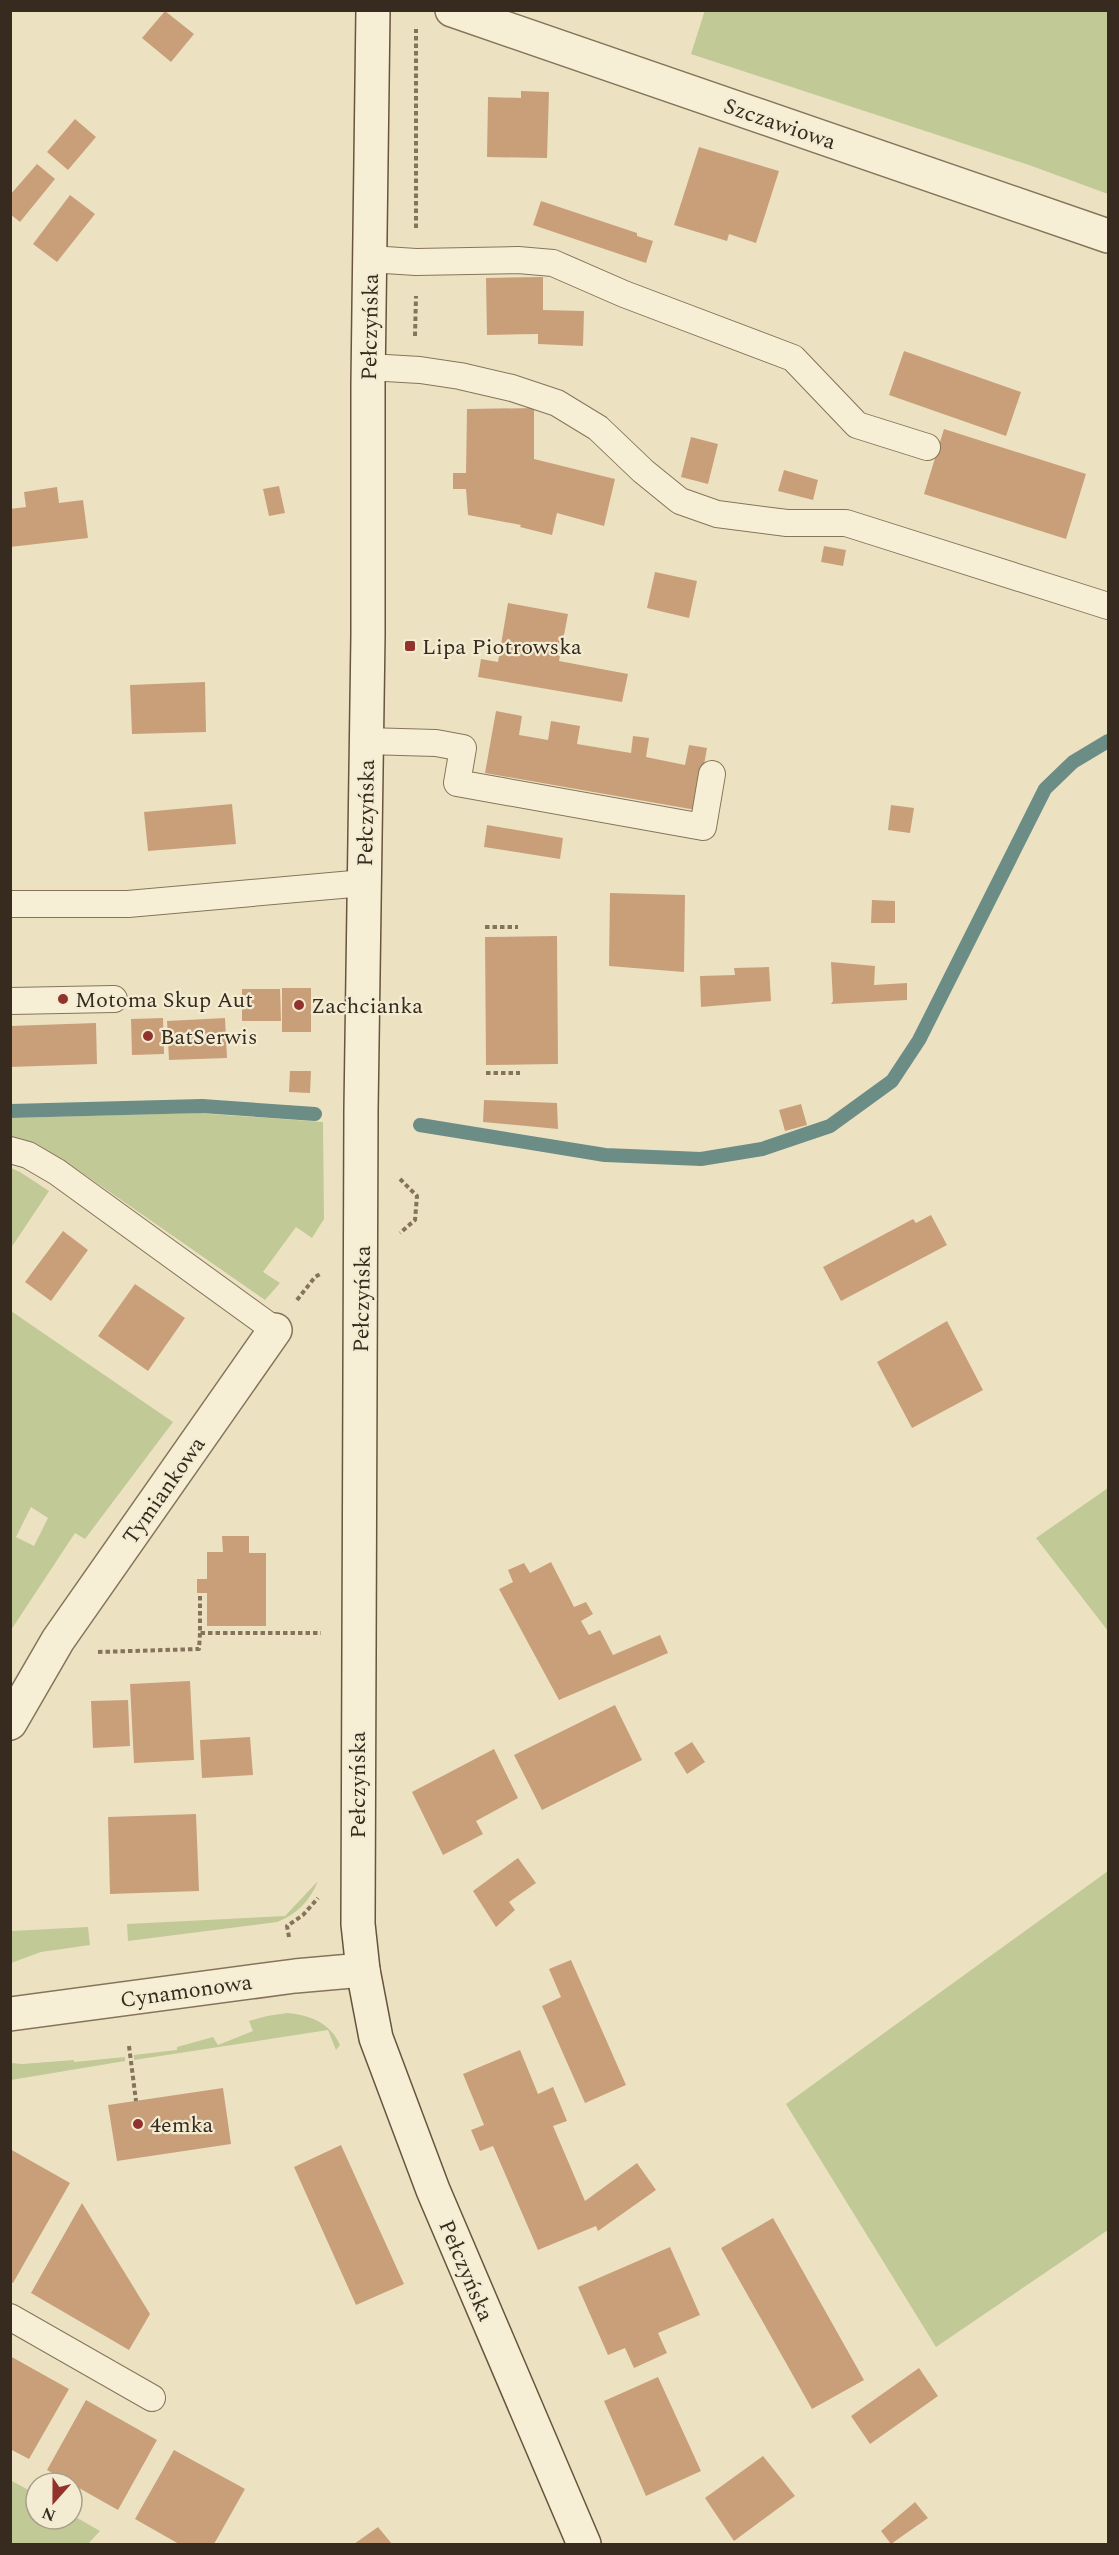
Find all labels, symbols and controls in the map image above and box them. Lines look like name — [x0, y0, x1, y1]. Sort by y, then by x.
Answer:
street label: Szczawiowa — [719, 90, 840, 159]
street label: Pełczyńska — [353, 273, 388, 381]
place label: Lipa Piotrowska — [422, 631, 582, 664]
marker: Lipa Piotrowska — [403, 639, 417, 653]
street label: Pełczyńska — [349, 759, 384, 867]
place label: Motoma Skup Aut — [75, 984, 253, 1017]
place label: Zachcianka — [311, 990, 423, 1023]
marker: Motoma Skup Aut — [56, 992, 70, 1006]
marker: Zachcianka — [292, 998, 306, 1012]
place label: BatSerwis — [160, 1021, 257, 1054]
marker: BatSerwis — [141, 1029, 155, 1043]
street label: Pełczyńska — [345, 1245, 380, 1353]
street label: Tymiankowa — [115, 1430, 214, 1552]
street label: Pełczyńska — [342, 1731, 375, 1839]
street label: Cynamonowa — [118, 1966, 254, 2017]
place label: 4emka — [150, 2109, 214, 2142]
marker: 4emka — [131, 2117, 145, 2131]
street label: Pełczyńska — [429, 2215, 502, 2327]
north arrow — [24, 2471, 84, 2531]
text: N — [39, 2501, 59, 2528]

